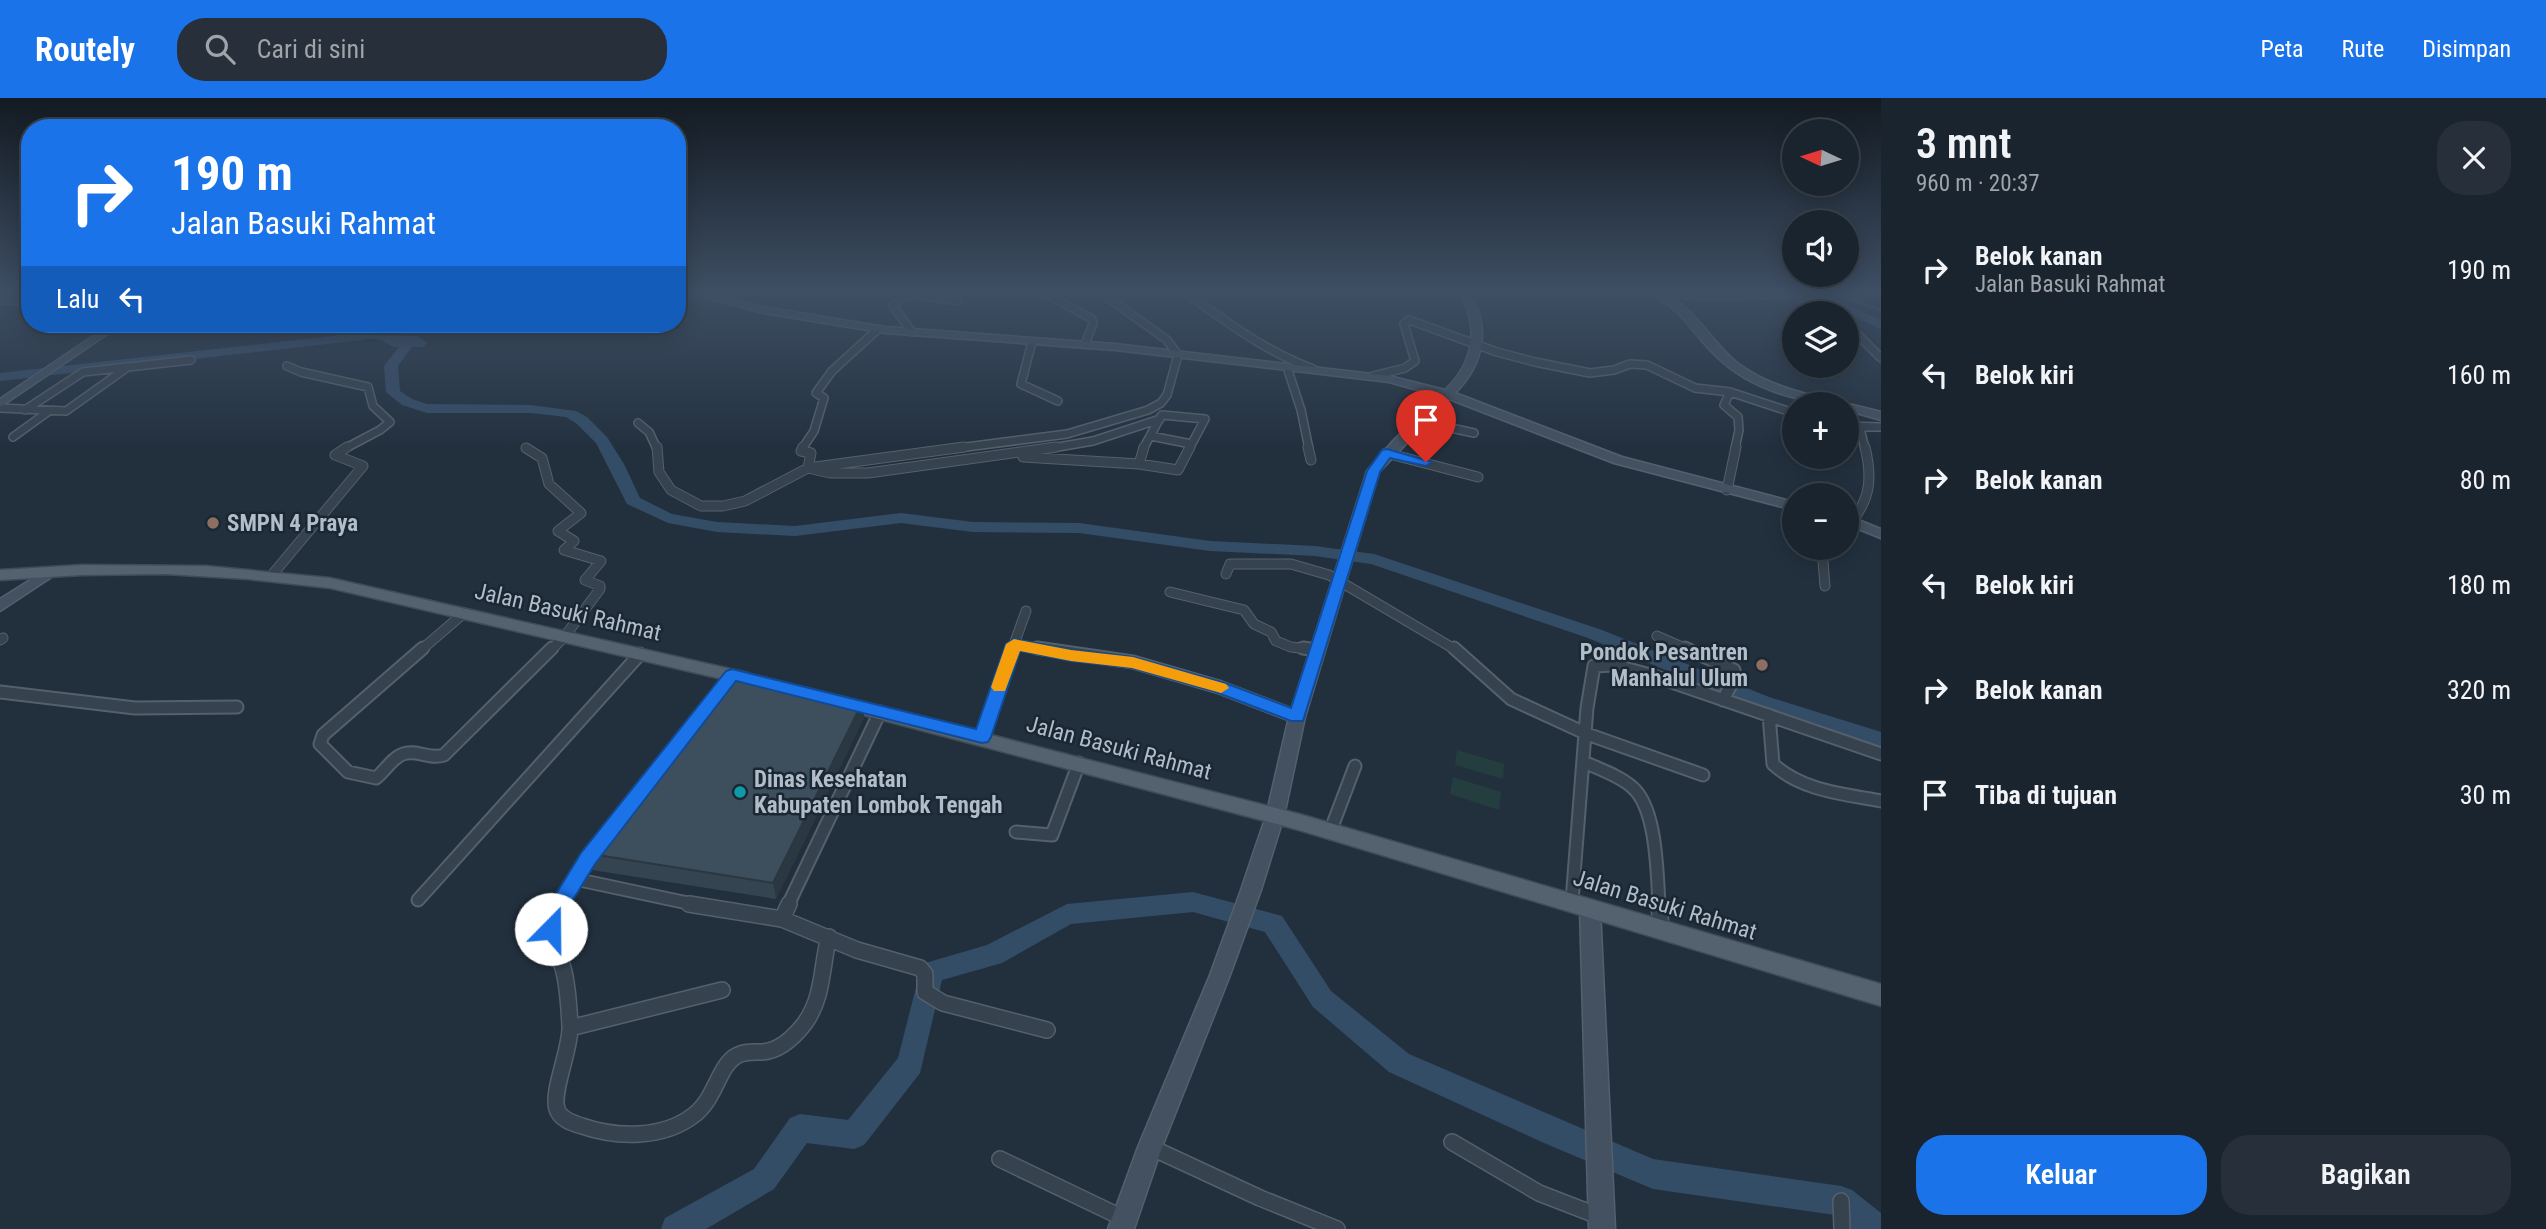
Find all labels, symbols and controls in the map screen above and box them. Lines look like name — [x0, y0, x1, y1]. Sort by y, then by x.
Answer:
search box — [177, 18, 667, 81]
text: Routely — [35, 30, 135, 69]
icon: search — [201, 30, 239, 68]
text: Cari di sini — [257, 34, 365, 64]
text: Peta — [2261, 35, 2304, 63]
text: Rute — [2342, 35, 2384, 63]
text: Disimpan — [2422, 35, 2511, 63]
north arrow — [1782, 119, 1858, 196]
map controls — [1782, 119, 1859, 560]
text: 3 mnt — [1916, 119, 2011, 168]
button: close — [2437, 121, 2511, 195]
text: 190 m — [171, 145, 293, 202]
icon: right — [56, 147, 147, 238]
text: 960 m · 20:37 — [1916, 170, 2040, 197]
text: Jalan Basuki Rahmat — [171, 204, 436, 242]
button: sound — [1782, 210, 1859, 287]
text: Belok kanan — [1975, 241, 2102, 271]
icon: right — [1916, 251, 1954, 289]
text: 190 m — [2447, 255, 2511, 285]
text: Jalan Basuki Rahmat — [1975, 271, 2165, 298]
icon: left — [113, 280, 151, 318]
text: Lalu — [56, 284, 99, 314]
button: layers — [1782, 301, 1859, 378]
icon: left — [1916, 356, 1954, 394]
text: Belok kiri — [1975, 360, 2074, 390]
text: 160 m — [2447, 360, 2511, 390]
pin — [1396, 390, 1456, 462]
button: + — [1782, 392, 1859, 469]
icon: arrive — [1407, 401, 1445, 439]
icon: right — [1916, 461, 1954, 499]
text: Belok kanan — [1975, 465, 2102, 495]
text: 80 m — [2460, 465, 2511, 495]
button: − — [1782, 483, 1859, 560]
place label: SMPN 4 Praya — [227, 510, 358, 537]
marker: SMPN 4 Praya — [205, 515, 221, 531]
icon: left — [1916, 566, 1954, 604]
text: Belok kiri — [1975, 570, 2074, 600]
text: 180 m — [2447, 570, 2511, 600]
street label: Jalan Basuki Rahmat — [472, 577, 664, 647]
place label: Pondok Pesantren Manhalul Ulum — [1580, 639, 1748, 692]
marker: Pondok Pesantren Manhalul Ulum — [1754, 657, 1770, 673]
icon: right — [1916, 671, 1954, 709]
text: Belok kanan — [1975, 675, 2102, 705]
text: 320 m — [2447, 675, 2511, 705]
street label: Jalan Basuki Rahmat — [1024, 710, 1214, 786]
place label: Dinas Kesehatan Kabupaten Lombok Tengah — [754, 766, 1003, 819]
icon: arrive — [1916, 776, 1954, 814]
text: Tiba di tujuan — [1975, 780, 2117, 810]
text: 30 m — [2460, 780, 2511, 810]
marker: Dinas Kesehatan Kabupaten Lombok Tengah — [732, 784, 748, 800]
street label: Jalan Basuki Rahmat — [1570, 864, 1760, 946]
position arrow — [514, 892, 588, 966]
button: Keluar — [1916, 1135, 2207, 1215]
button: Bagikan — [2221, 1135, 2511, 1215]

